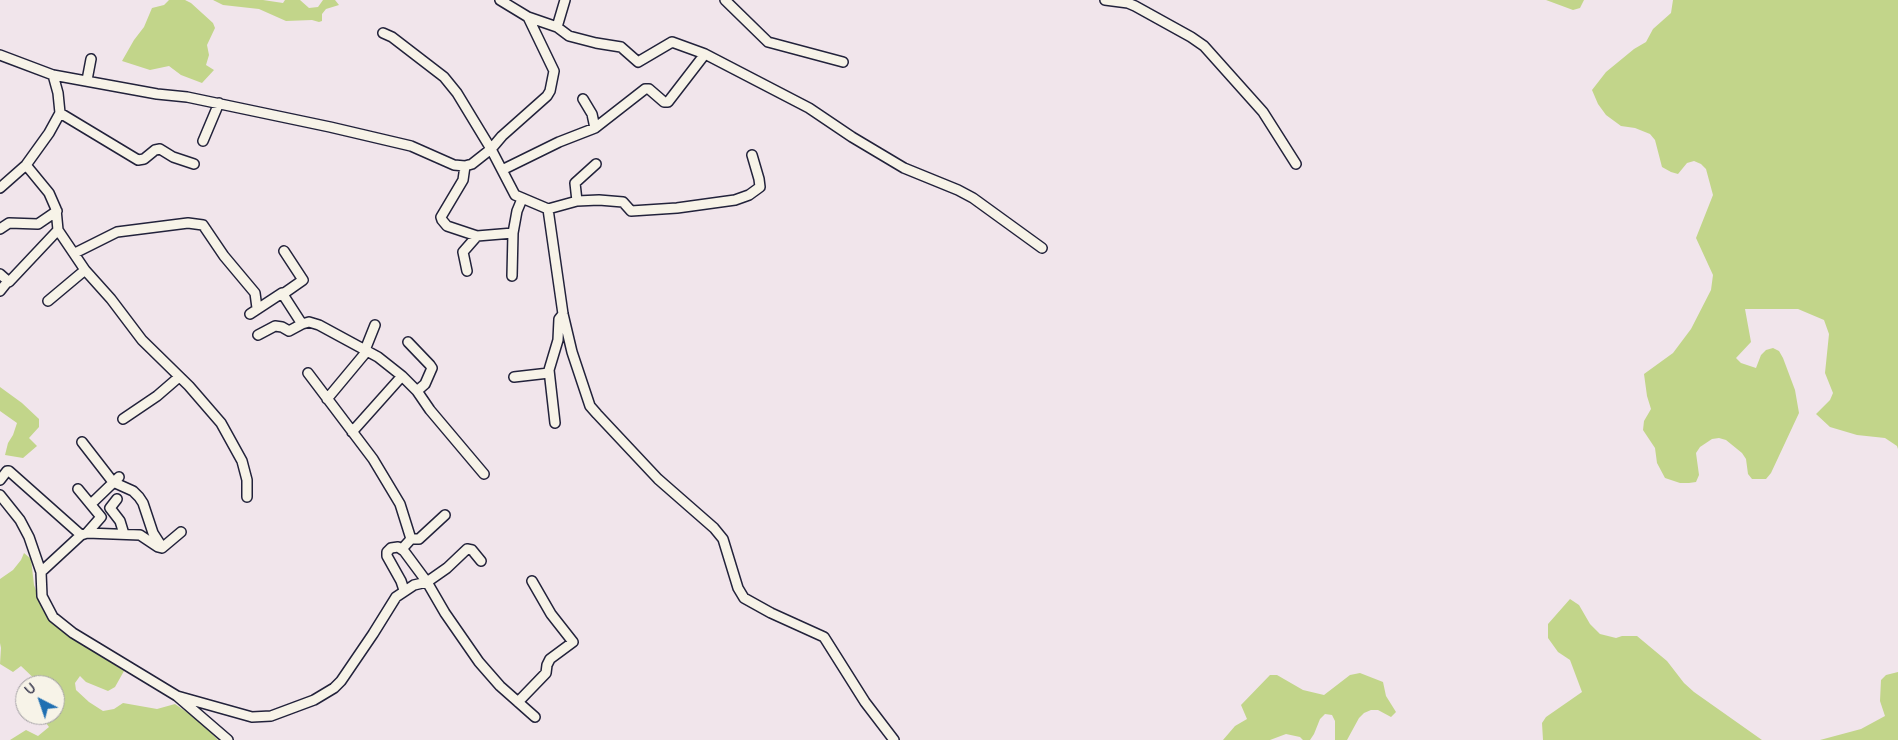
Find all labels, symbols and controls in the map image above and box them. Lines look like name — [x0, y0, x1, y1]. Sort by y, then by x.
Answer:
north arrow — [15, 675, 65, 725]
text: U — [21, 680, 40, 699]

